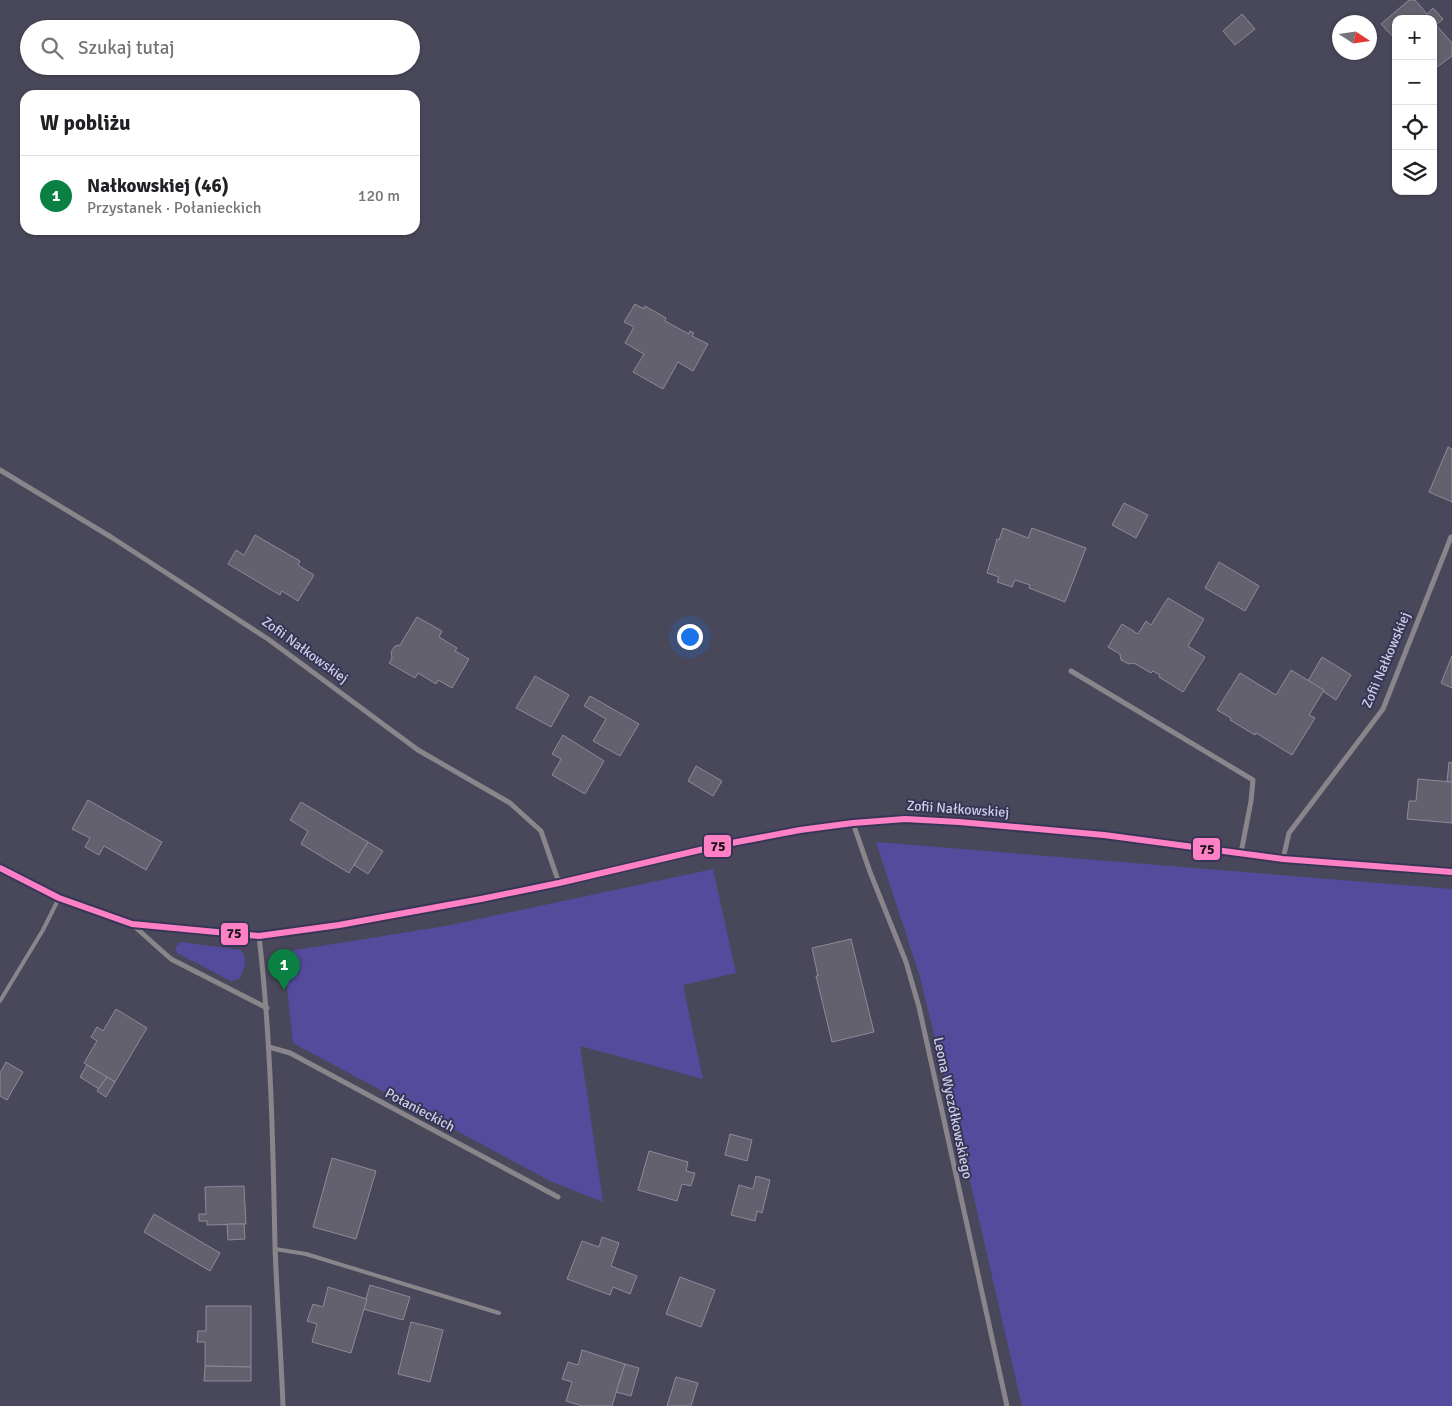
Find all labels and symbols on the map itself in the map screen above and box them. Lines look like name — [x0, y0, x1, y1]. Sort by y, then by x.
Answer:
north arrow — [1332, 15, 1377, 60]
street label: Zofii Nałkowskiej — [1358, 609, 1414, 711]
street label: Zofii Nałkowskiej — [258, 613, 352, 687]
your location — [677, 624, 703, 650]
street label: Zofii Nałkowskiej — [906, 797, 1010, 821]
line badge: 75 — [703, 834, 732, 858]
line badge: 75 — [1192, 837, 1221, 861]
text: 75 — [710, 838, 726, 855]
text: 75 — [1199, 841, 1215, 858]
line badge: 75 — [220, 922, 249, 946]
text: 75 — [226, 925, 242, 942]
pin: 1 — [268, 949, 300, 990]
street label: Leona Wyczółkowskiego — [930, 1036, 976, 1180]
street label: Połanieckich — [382, 1085, 458, 1135]

